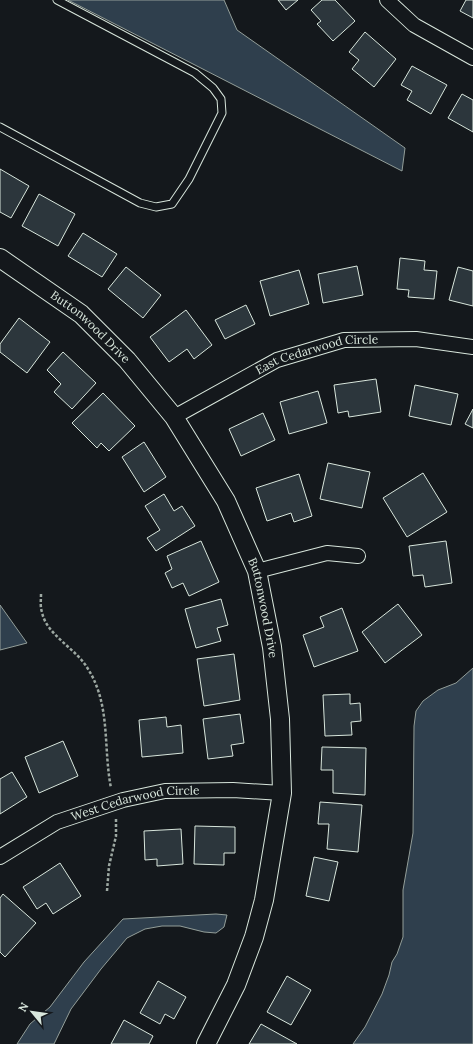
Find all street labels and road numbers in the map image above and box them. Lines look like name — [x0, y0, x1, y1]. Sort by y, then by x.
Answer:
street label: Buttonwood Drive — [48, 287, 134, 366]
street label: East Cedarwood Circle — [253, 332, 379, 377]
street label: Buttonwood Drive — [245, 555, 281, 659]
street label: West Cedarwood Circle — [69, 782, 200, 824]

